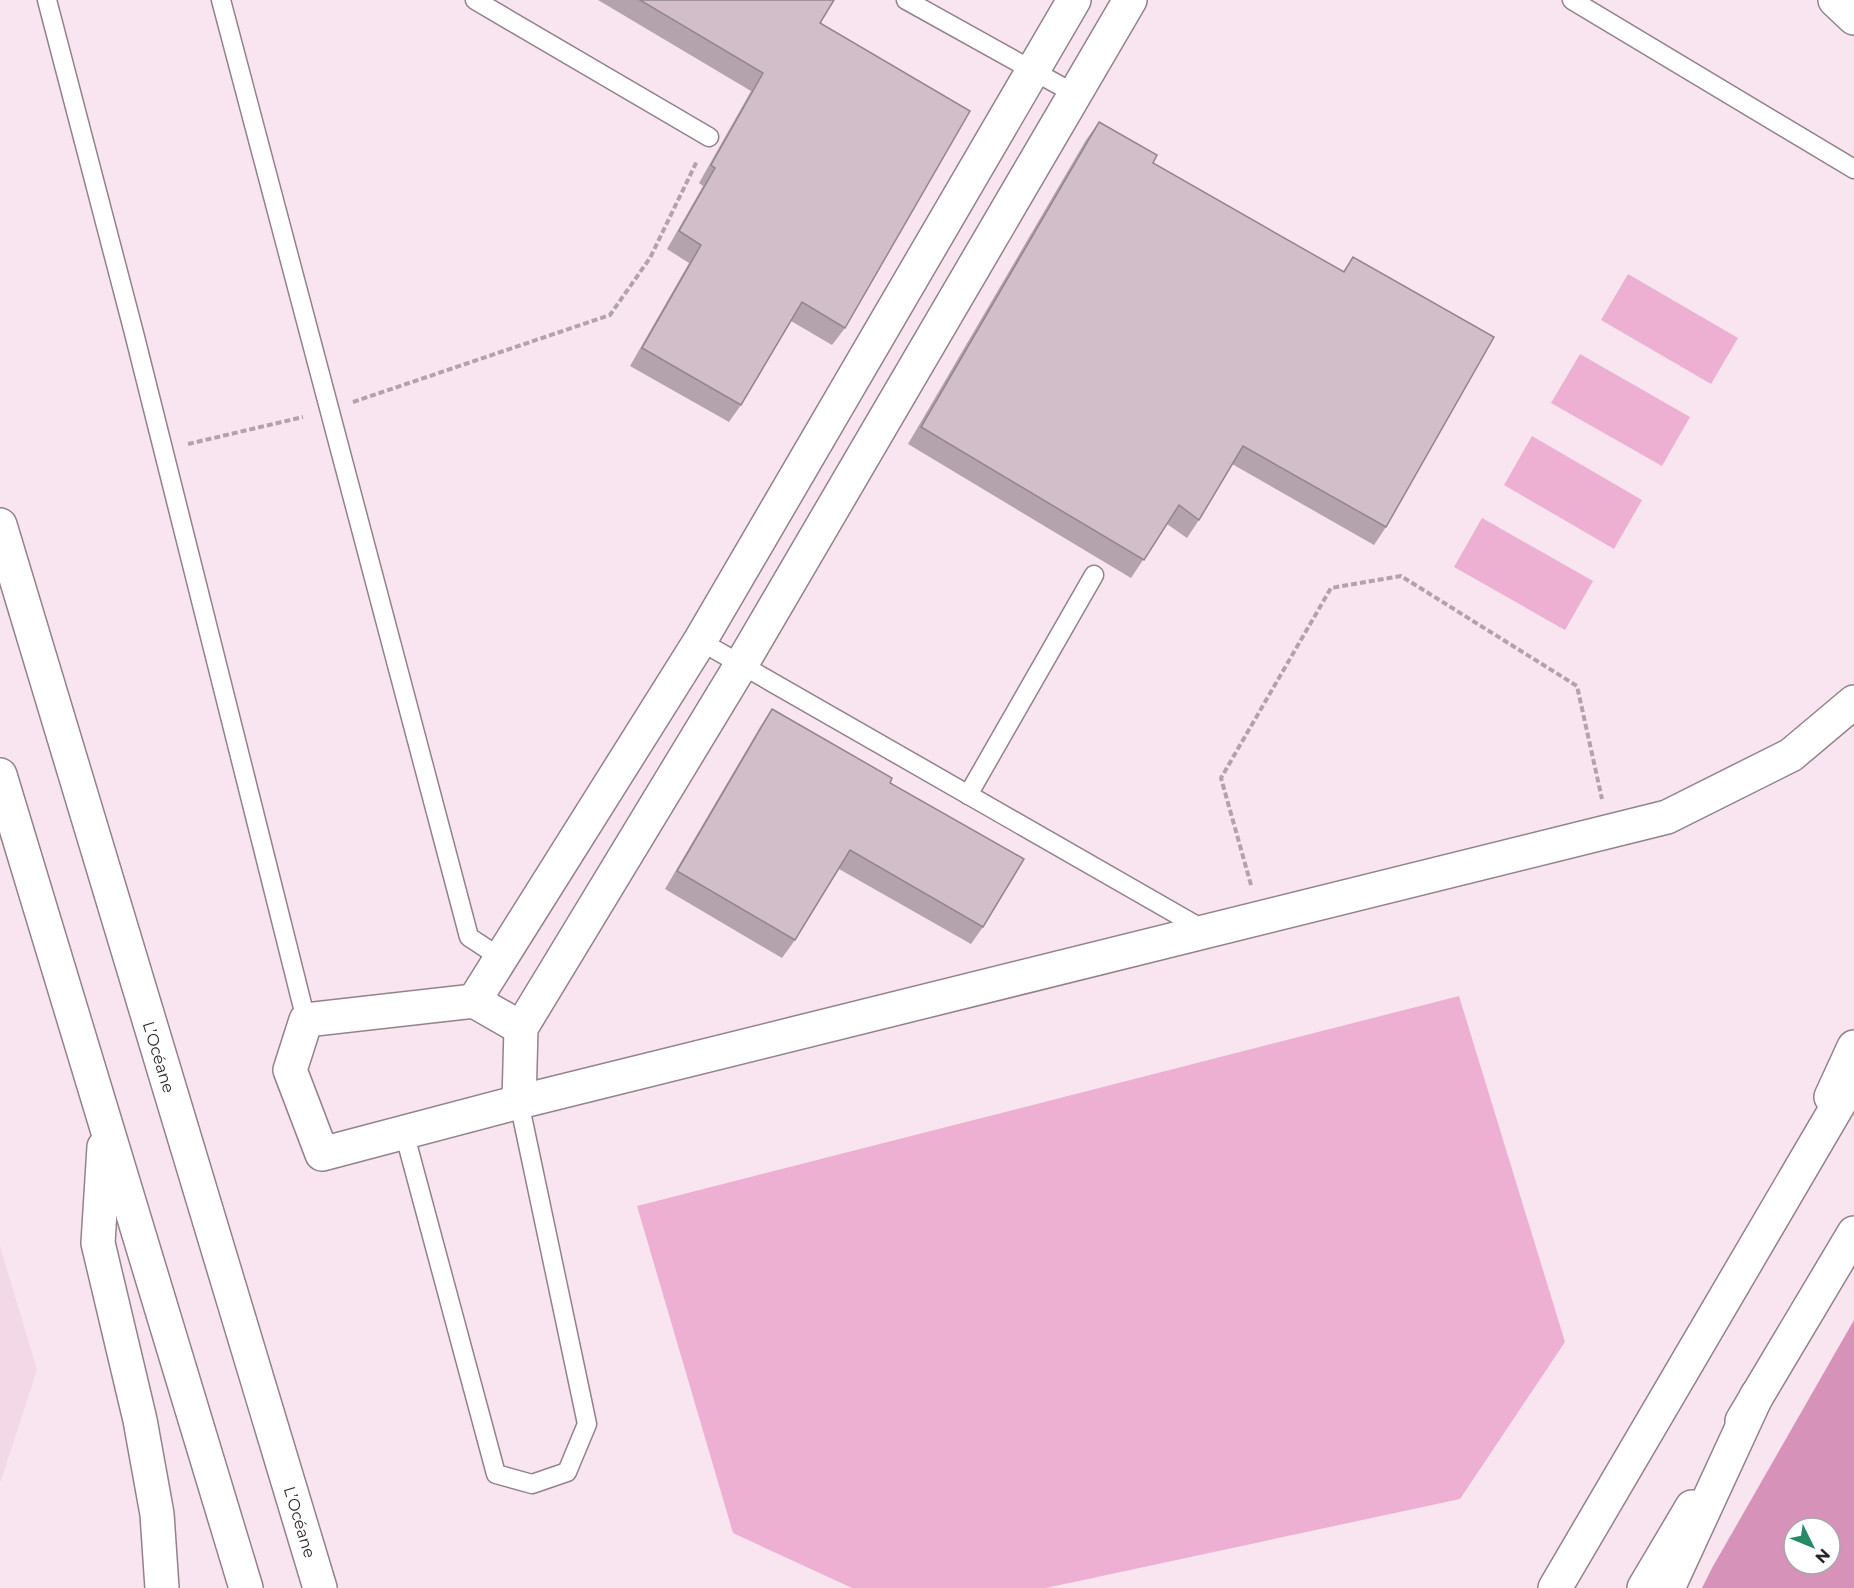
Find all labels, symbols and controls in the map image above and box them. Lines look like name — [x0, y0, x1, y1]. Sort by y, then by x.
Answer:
street label: L’Océane — [139, 1019, 178, 1095]
street label: L’Océane — [280, 1484, 319, 1560]
north arrow — [1782, 1516, 1842, 1576]
text: N — [1811, 1545, 1834, 1567]

